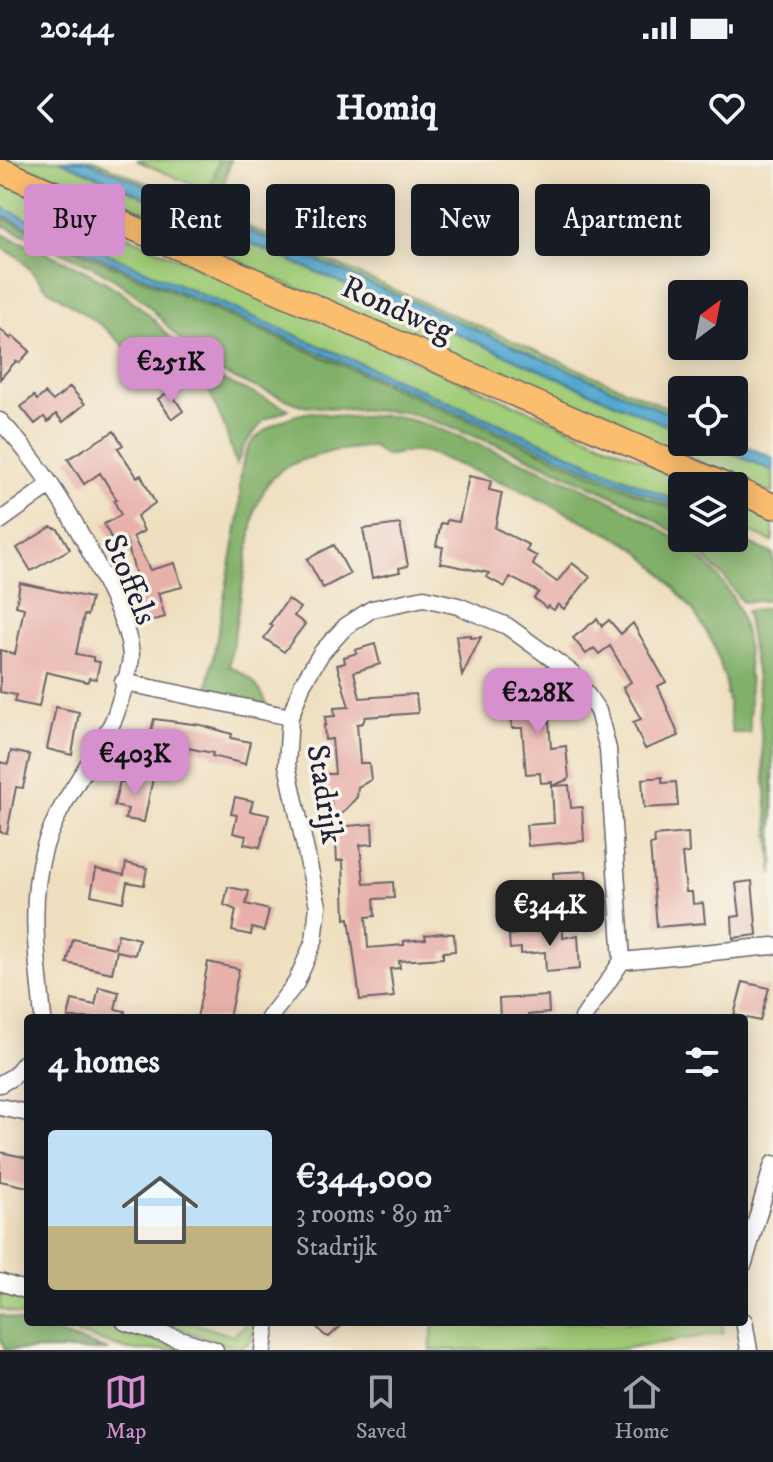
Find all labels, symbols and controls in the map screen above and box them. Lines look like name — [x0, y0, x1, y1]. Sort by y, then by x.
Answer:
text: 20:44 — [40, 10, 113, 47]
icon: back — [24, 86, 68, 130]
text: Homiq — [336, 86, 437, 131]
icon: heart — [705, 86, 749, 130]
chip: Buy — [24, 184, 125, 256]
chip: Rent — [141, 184, 250, 256]
chip: Filters — [266, 184, 395, 256]
chip: New — [411, 184, 519, 256]
chip: Apartment — [535, 184, 710, 256]
street label: Rondweg — [335, 267, 460, 352]
north arrow — [668, 280, 748, 360]
map controls — [668, 280, 748, 552]
pin: €251K — [115, 337, 227, 405]
text: €251K — [137, 346, 205, 379]
button: locate — [668, 376, 748, 456]
button: layers — [668, 472, 748, 552]
street label: Stoffels — [93, 529, 165, 631]
pin: €228K — [482, 668, 594, 736]
text: €228K — [502, 677, 574, 710]
pin: €403K — [79, 729, 191, 797]
text: €403K — [99, 738, 171, 771]
street label: Stadrijk — [296, 742, 352, 847]
pin: €344K — [494, 880, 606, 948]
text: €344K — [513, 889, 587, 922]
icon: filters — [680, 1040, 724, 1084]
text: 4 homes — [48, 1041, 160, 1083]
text: €344,000 — [296, 1156, 433, 1198]
icon: home — [112, 1162, 208, 1258]
text: 3 rooms · 89 m² — [296, 1198, 451, 1231]
text: Stadrijk — [296, 1231, 378, 1264]
tab: Map — [104, 1370, 148, 1445]
tab: Saved — [356, 1370, 407, 1445]
tab: Home — [615, 1370, 669, 1445]

